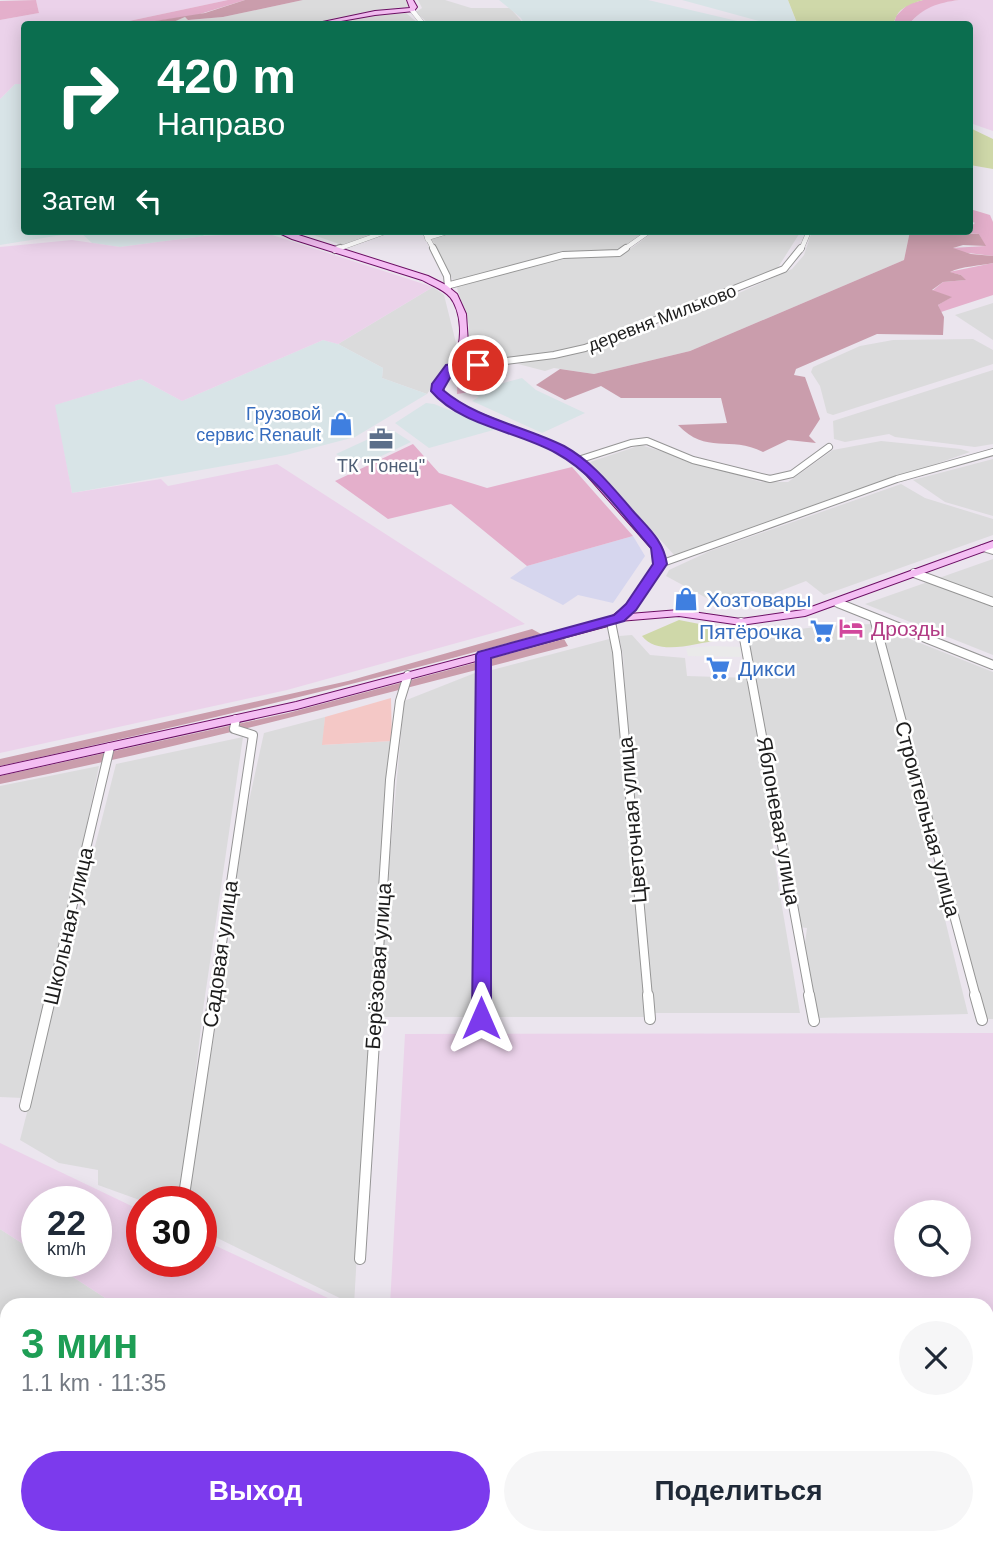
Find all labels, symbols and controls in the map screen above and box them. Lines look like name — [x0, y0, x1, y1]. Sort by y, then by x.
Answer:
icon: right — [42, 49, 133, 140]
text: 420 m — [157, 49, 296, 103]
text: Направо — [157, 106, 285, 142]
icon: left — [130, 182, 168, 220]
text: Затем — [42, 186, 116, 216]
street label: деревня Мильково — [585, 280, 739, 356]
pin — [448, 335, 508, 395]
icon: arrive — [459, 346, 497, 384]
place label: Грузовой сервис Renault — [196, 404, 321, 445]
shop icon: Грузовой сервис Renault — [327, 410, 355, 438]
office icon: ТК "Гонец" — [367, 425, 395, 453]
place label: ТК "Гонец" — [337, 456, 425, 476]
shop icon: Хозтовары — [672, 585, 700, 613]
place label: Хозтовары — [706, 588, 811, 611]
hotel icon: Дрозды — [837, 614, 865, 642]
supermarket icon: Пятёрочка — [808, 617, 836, 645]
place label: Дрозды — [871, 617, 945, 640]
place label: Пятёрочка — [699, 620, 802, 643]
supermarket icon: Дикси — [704, 654, 732, 682]
place label: Дикси — [738, 657, 796, 680]
street label: Строительная улица — [891, 719, 965, 920]
street label: Цветочная улица — [613, 735, 651, 904]
street label: Яблоневая улица — [753, 735, 805, 908]
street label: Школьная улица — [39, 845, 97, 1007]
street label: Садовая улица — [198, 879, 242, 1029]
street label: Берёзовая улица — [361, 881, 395, 1050]
position arrow — [444, 981, 518, 1055]
speed limit sign: 30 — [126, 1186, 217, 1277]
map controls — [894, 1200, 971, 1277]
button: search — [894, 1200, 971, 1277]
text: 22 — [47, 1203, 86, 1242]
text: km/h — [47, 1239, 86, 1259]
text: 3 мин — [21, 1320, 138, 1367]
button: close — [899, 1321, 973, 1395]
text: 1.1 km · 11:35 — [21, 1370, 166, 1396]
button: Выход — [21, 1451, 490, 1531]
button: Поделиться — [504, 1451, 973, 1531]

